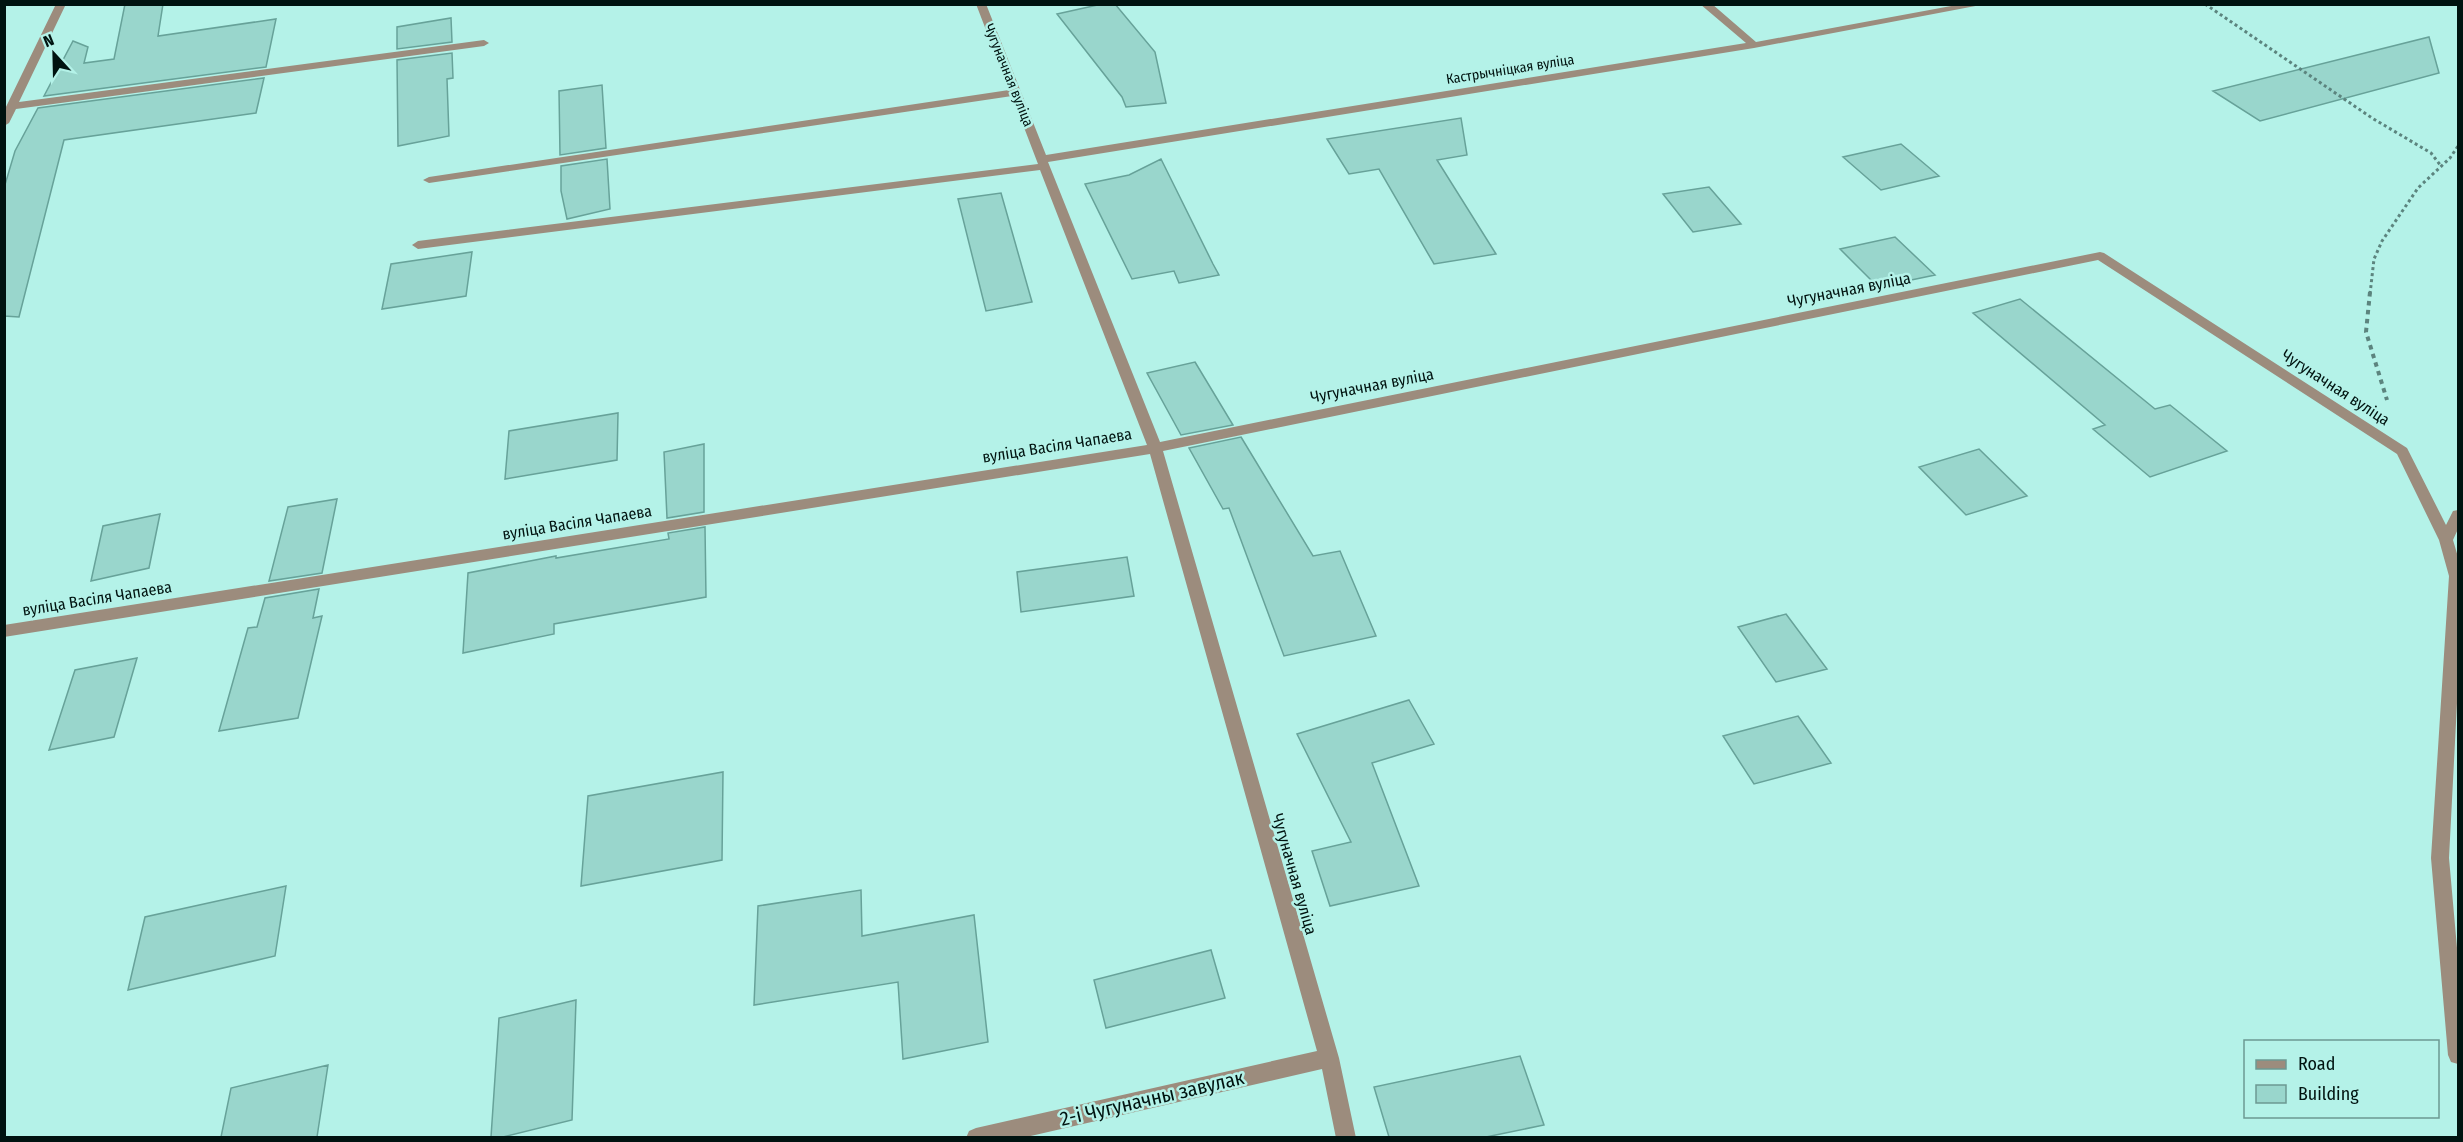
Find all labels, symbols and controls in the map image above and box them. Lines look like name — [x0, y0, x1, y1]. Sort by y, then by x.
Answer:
street label: Чугуначная вуліца — [980, 21, 1037, 129]
north arrow — [24, 24, 84, 84]
text: N — [41, 30, 57, 51]
street label: Кастрычніцкая вуліца — [1445, 51, 1575, 88]
street label: Чугуначная вуліца — [1786, 268, 1912, 311]
street label: Чугуначная вуліца — [2278, 345, 2393, 429]
street label: Чугуначная вуліца — [1309, 364, 1435, 407]
street label: вуліца Васіля Чапаева — [981, 424, 1133, 467]
street label: вуліца Васіля Чапаева — [501, 501, 653, 544]
street label: вуліца Васіля Чапаева — [21, 577, 173, 620]
street label: Чугуначная вуліца — [1268, 811, 1321, 937]
legend — [2244, 1040, 2439, 1118]
text: Road — [2298, 1053, 2335, 1075]
street label: 2-і Чугуначны завулак — [1058, 1065, 1247, 1131]
text: Building — [2298, 1083, 2359, 1105]

